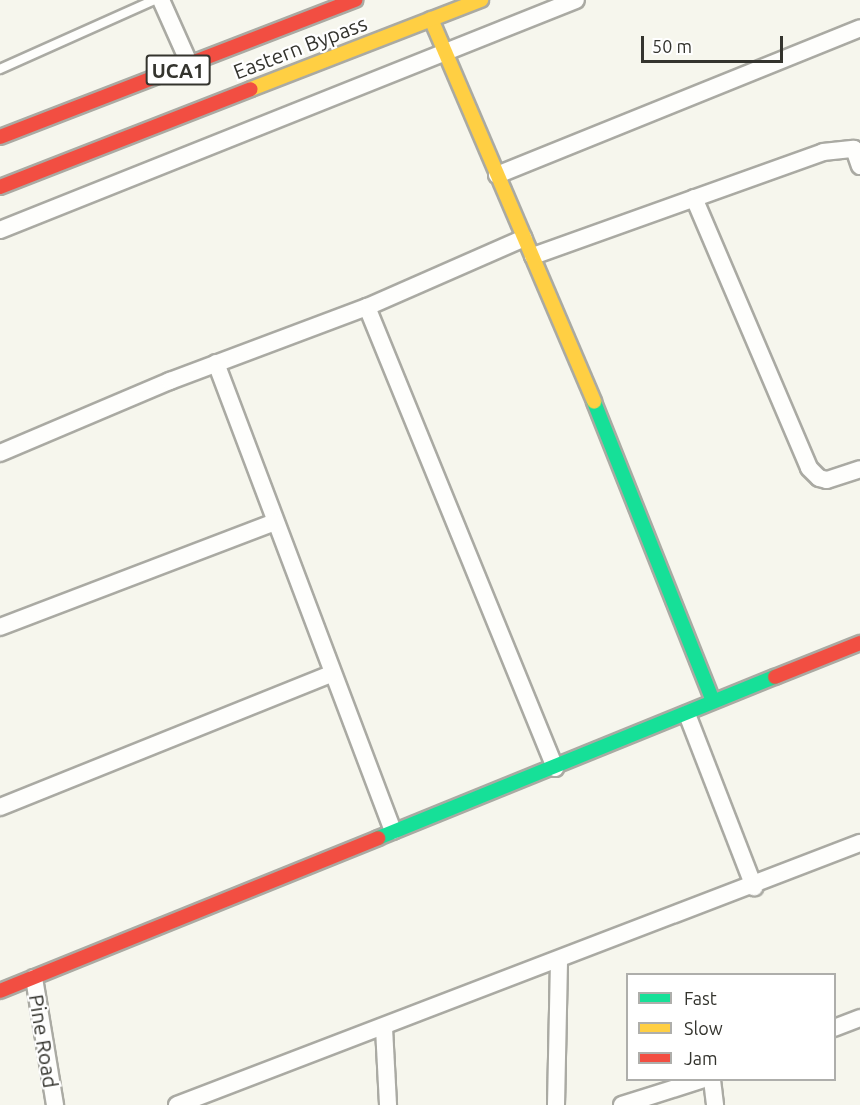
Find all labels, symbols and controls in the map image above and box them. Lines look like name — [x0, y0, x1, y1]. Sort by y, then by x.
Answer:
street label: Eastern Bypass — [230, 10, 370, 84]
scale bar — [644, 24, 786, 62]
text: 50 m — [652, 36, 692, 56]
road number: UCA1 — [145, 53, 211, 87]
legend — [626, 973, 836, 1081]
text: Fast — [684, 988, 717, 1008]
street label: Pine Road — [24, 992, 64, 1090]
text: Slow — [684, 1018, 723, 1038]
text: Jam — [684, 1048, 718, 1068]

